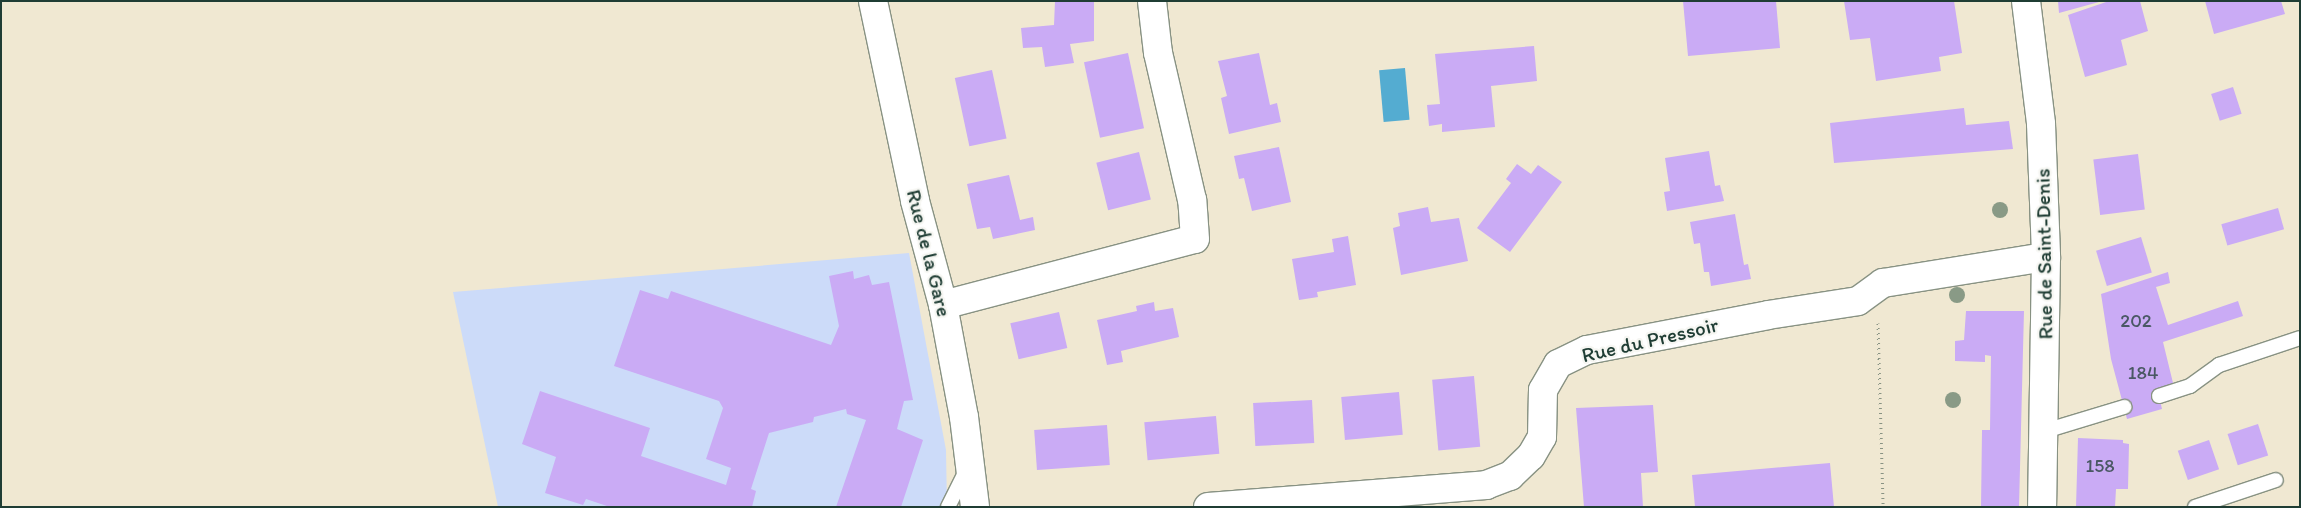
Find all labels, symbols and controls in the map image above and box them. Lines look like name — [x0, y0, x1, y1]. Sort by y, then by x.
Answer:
street label: Rue de Saint-Denis — [2030, 168, 2058, 340]
street label: Rue de la Gare — [901, 187, 957, 319]
house number: 202 — [2120, 310, 2152, 332]
street label: Rue du Pressoir — [1579, 312, 1721, 368]
house number: 184 — [2128, 362, 2158, 384]
house number: 158 — [2085, 455, 2115, 477]

